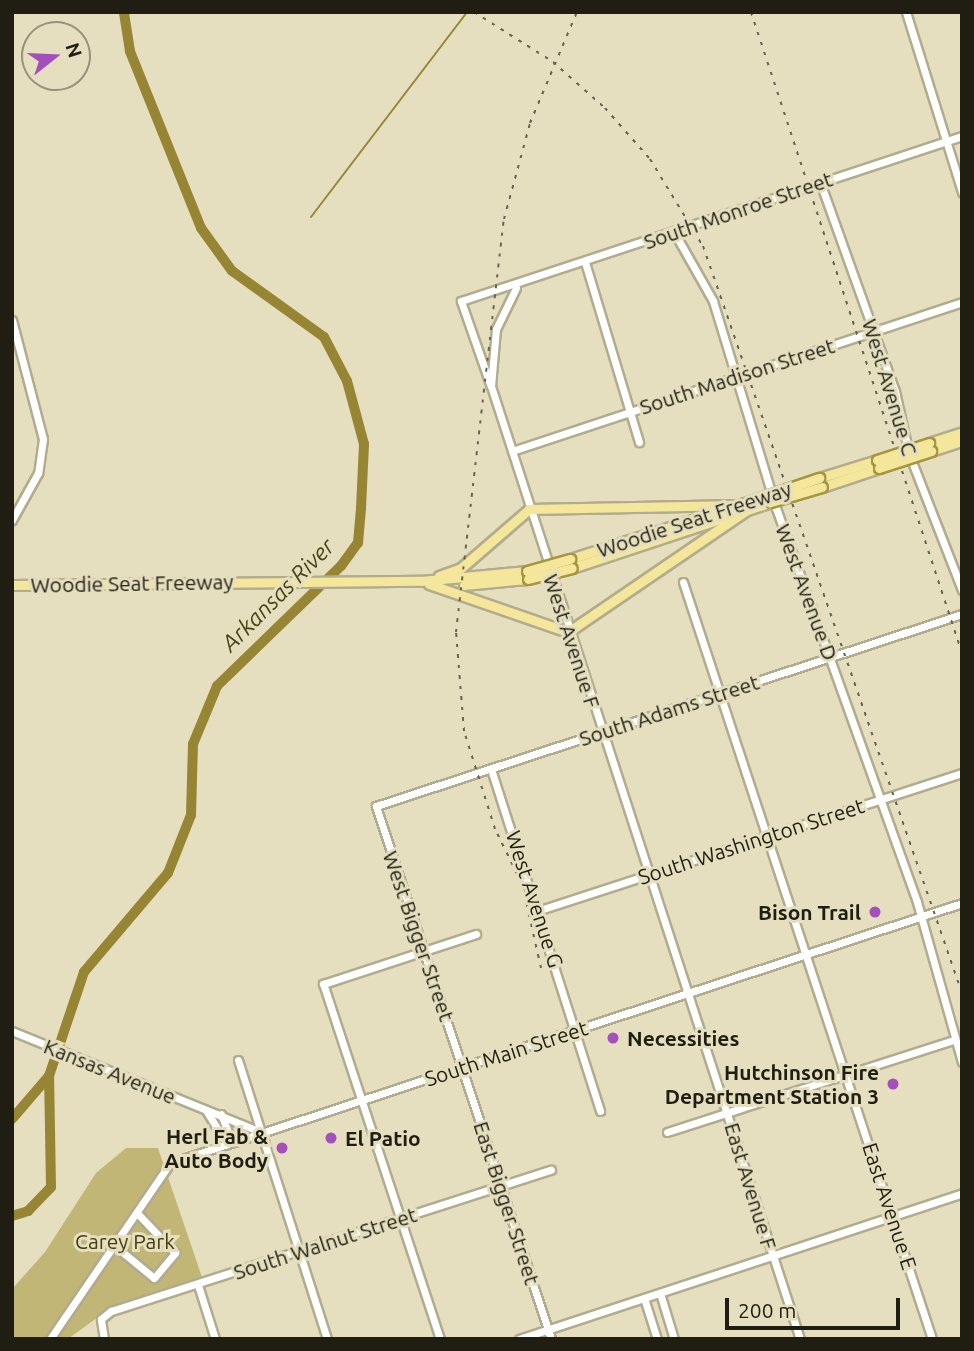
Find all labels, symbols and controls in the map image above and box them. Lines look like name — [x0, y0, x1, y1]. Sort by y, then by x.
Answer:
north arrow — [21, 21, 91, 91]
text: N — [61, 40, 87, 60]
street label: South Monroe Street — [640, 166, 836, 254]
street label: West Avenue C — [857, 316, 923, 458]
street label: South Madison Street — [636, 333, 838, 419]
street label: Woodie Seat Freeway — [594, 476, 794, 562]
street label: West Avenue D — [771, 520, 843, 664]
water label: Arkansas River — [216, 533, 340, 657]
street label: Woodie Seat Freeway — [30, 569, 234, 597]
street label: West Avenue F — [538, 571, 606, 711]
street label: South Adams Street — [576, 669, 762, 751]
street label: South Washington Street — [635, 793, 867, 889]
street label: West Avenue G — [501, 827, 569, 971]
street label: West Bigger Street — [378, 848, 460, 1024]
place label: Bison Trail — [758, 899, 861, 925]
marker: Bison Trail — [867, 904, 883, 920]
street label: South Main Street — [421, 1015, 591, 1091]
place label: Necessities — [627, 1025, 739, 1051]
marker: Necessities — [605, 1030, 621, 1046]
street label: Kansas Avenue — [40, 1033, 180, 1109]
place label: Hutchinson Fire Department Station 3 — [665, 1059, 879, 1109]
marker: Hutchinson Fire Department Station 3 — [885, 1076, 901, 1092]
street label: East Bigger Street — [469, 1118, 545, 1288]
street label: East Avenue F — [720, 1120, 782, 1252]
place label: Herl Fab & Auto Body — [164, 1123, 268, 1173]
place label: El Patio — [345, 1125, 421, 1151]
marker: El Patio — [323, 1130, 339, 1146]
street label: East Avenue E — [858, 1139, 922, 1273]
marker: Herl Fab & Auto Body — [274, 1140, 290, 1156]
street label: South Walnut Street — [230, 1201, 420, 1285]
park label: Carey Park — [75, 1228, 175, 1254]
scale bar — [729, 1284, 904, 1328]
text: 200 m — [738, 1298, 796, 1322]

